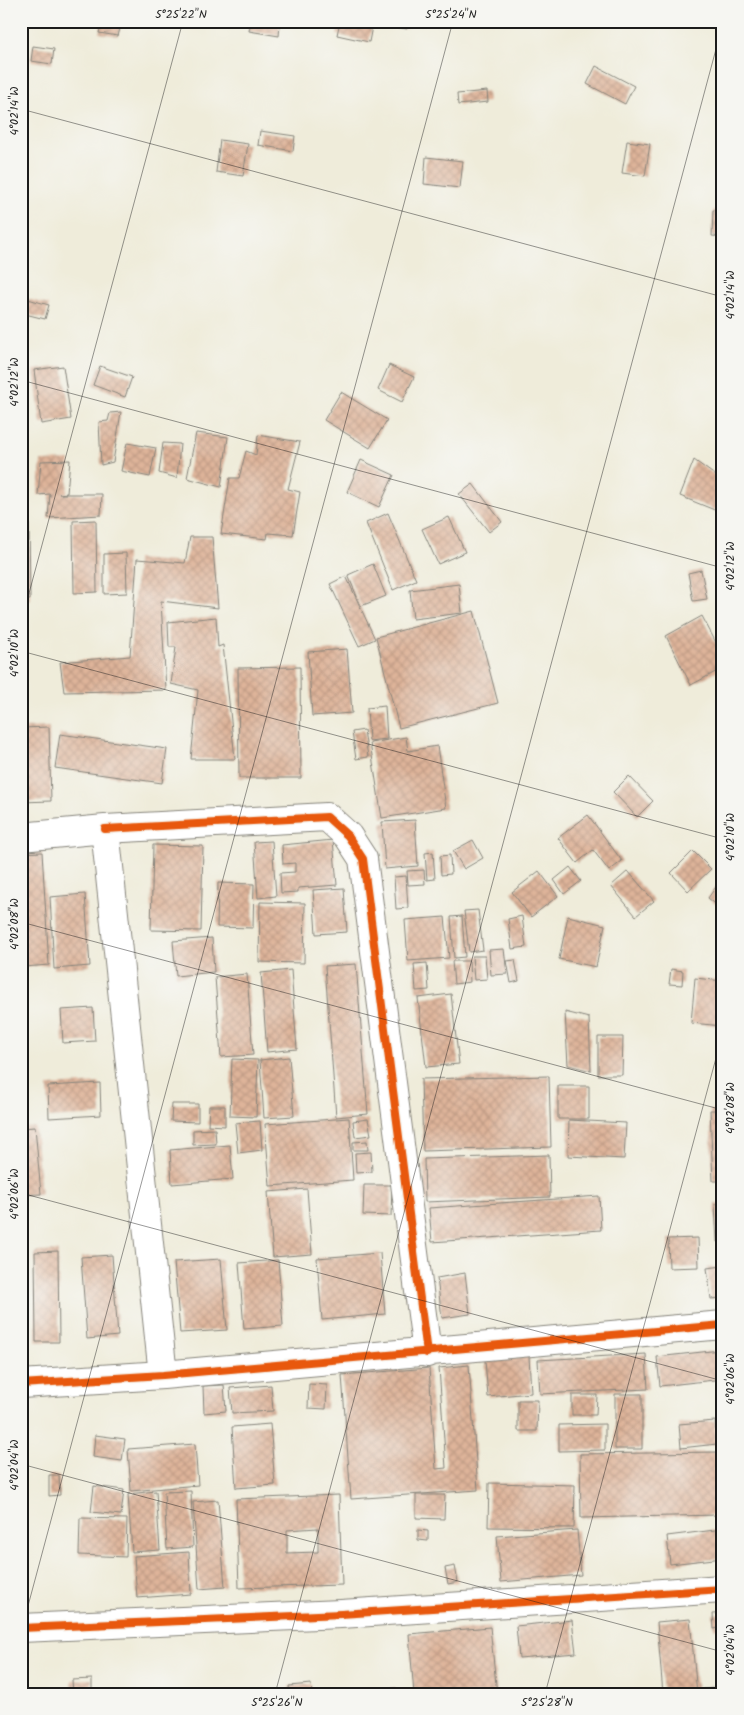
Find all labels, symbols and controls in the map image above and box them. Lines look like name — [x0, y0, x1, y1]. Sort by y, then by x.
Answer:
text: 5°25'22"N — [155, 5, 207, 24]
text: 5°25'24"N — [425, 5, 477, 24]
text: 4°02'14"W — [5, 86, 24, 136]
text: 4°02'14"W — [721, 270, 740, 320]
text: 4°02'12"W — [5, 357, 24, 407]
text: 4°02'12"W — [721, 541, 740, 591]
text: 4°02'10"W — [5, 629, 24, 677]
text: 4°02'10"W — [721, 813, 740, 861]
text: 4°02'08"W — [5, 898, 24, 950]
text: 4°02'08"W — [721, 1082, 740, 1134]
text: 4°02'06"W — [5, 1168, 24, 1220]
text: 4°02'06"W — [721, 1353, 740, 1405]
text: 4°02'04"W — [5, 1439, 24, 1491]
text: 4°02'04"W — [721, 1624, 740, 1676]
text: 5°25'26"N — [251, 1693, 303, 1712]
text: 5°25'28"N — [521, 1693, 573, 1712]

